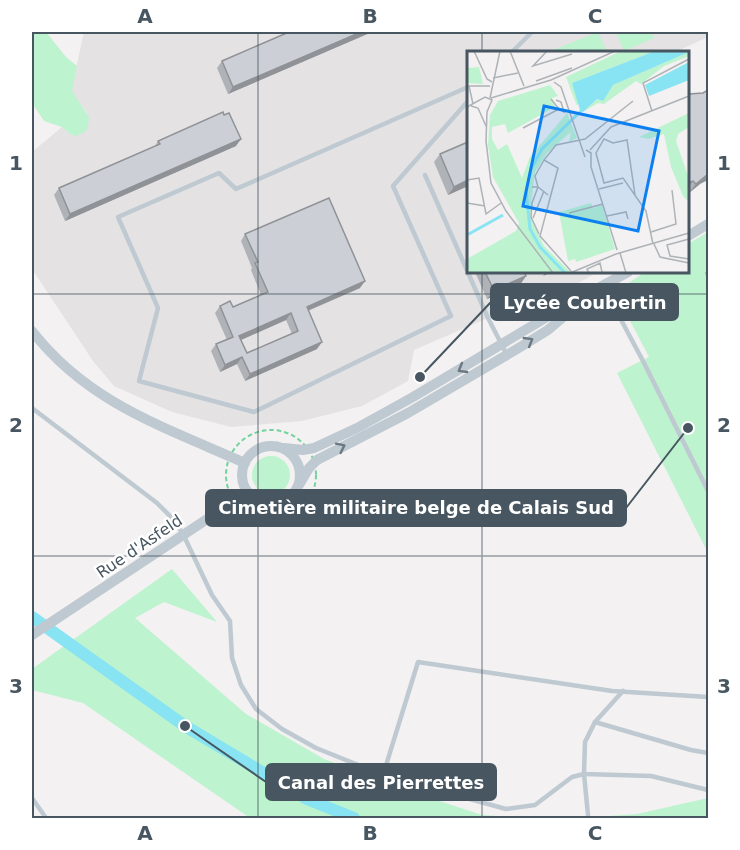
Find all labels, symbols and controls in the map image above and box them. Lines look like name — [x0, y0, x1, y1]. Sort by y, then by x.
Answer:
text: A — [137, 4, 153, 28]
text: B — [362, 4, 378, 28]
text: C — [588, 4, 602, 28]
inset map — [467, 51, 689, 273]
text: 1 — [9, 151, 23, 175]
text: 1 — [717, 151, 731, 175]
callout: Lycée Coubertin — [491, 284, 678, 320]
text: Lycée Coubertin — [503, 292, 667, 313]
one-way arrow — [523, 337, 533, 349]
one-way arrow — [458, 361, 468, 373]
text: 2 — [9, 413, 23, 437]
text: 2 — [717, 413, 731, 437]
one-way arrow — [335, 443, 345, 454]
callout: Cimetière militaire belge de Calais Sud — [206, 490, 626, 526]
text: Cimetière militaire belge de Calais Sud — [218, 497, 614, 518]
street label: Rue d'Asfeld — [93, 511, 186, 582]
text: 3 — [9, 674, 23, 698]
text: 3 — [717, 674, 731, 698]
callout: Canal des Pierrettes — [266, 764, 496, 800]
text: Canal des Pierrettes — [278, 772, 484, 793]
text: A — [137, 821, 153, 845]
text: B — [362, 821, 378, 845]
text: C — [588, 821, 602, 845]

